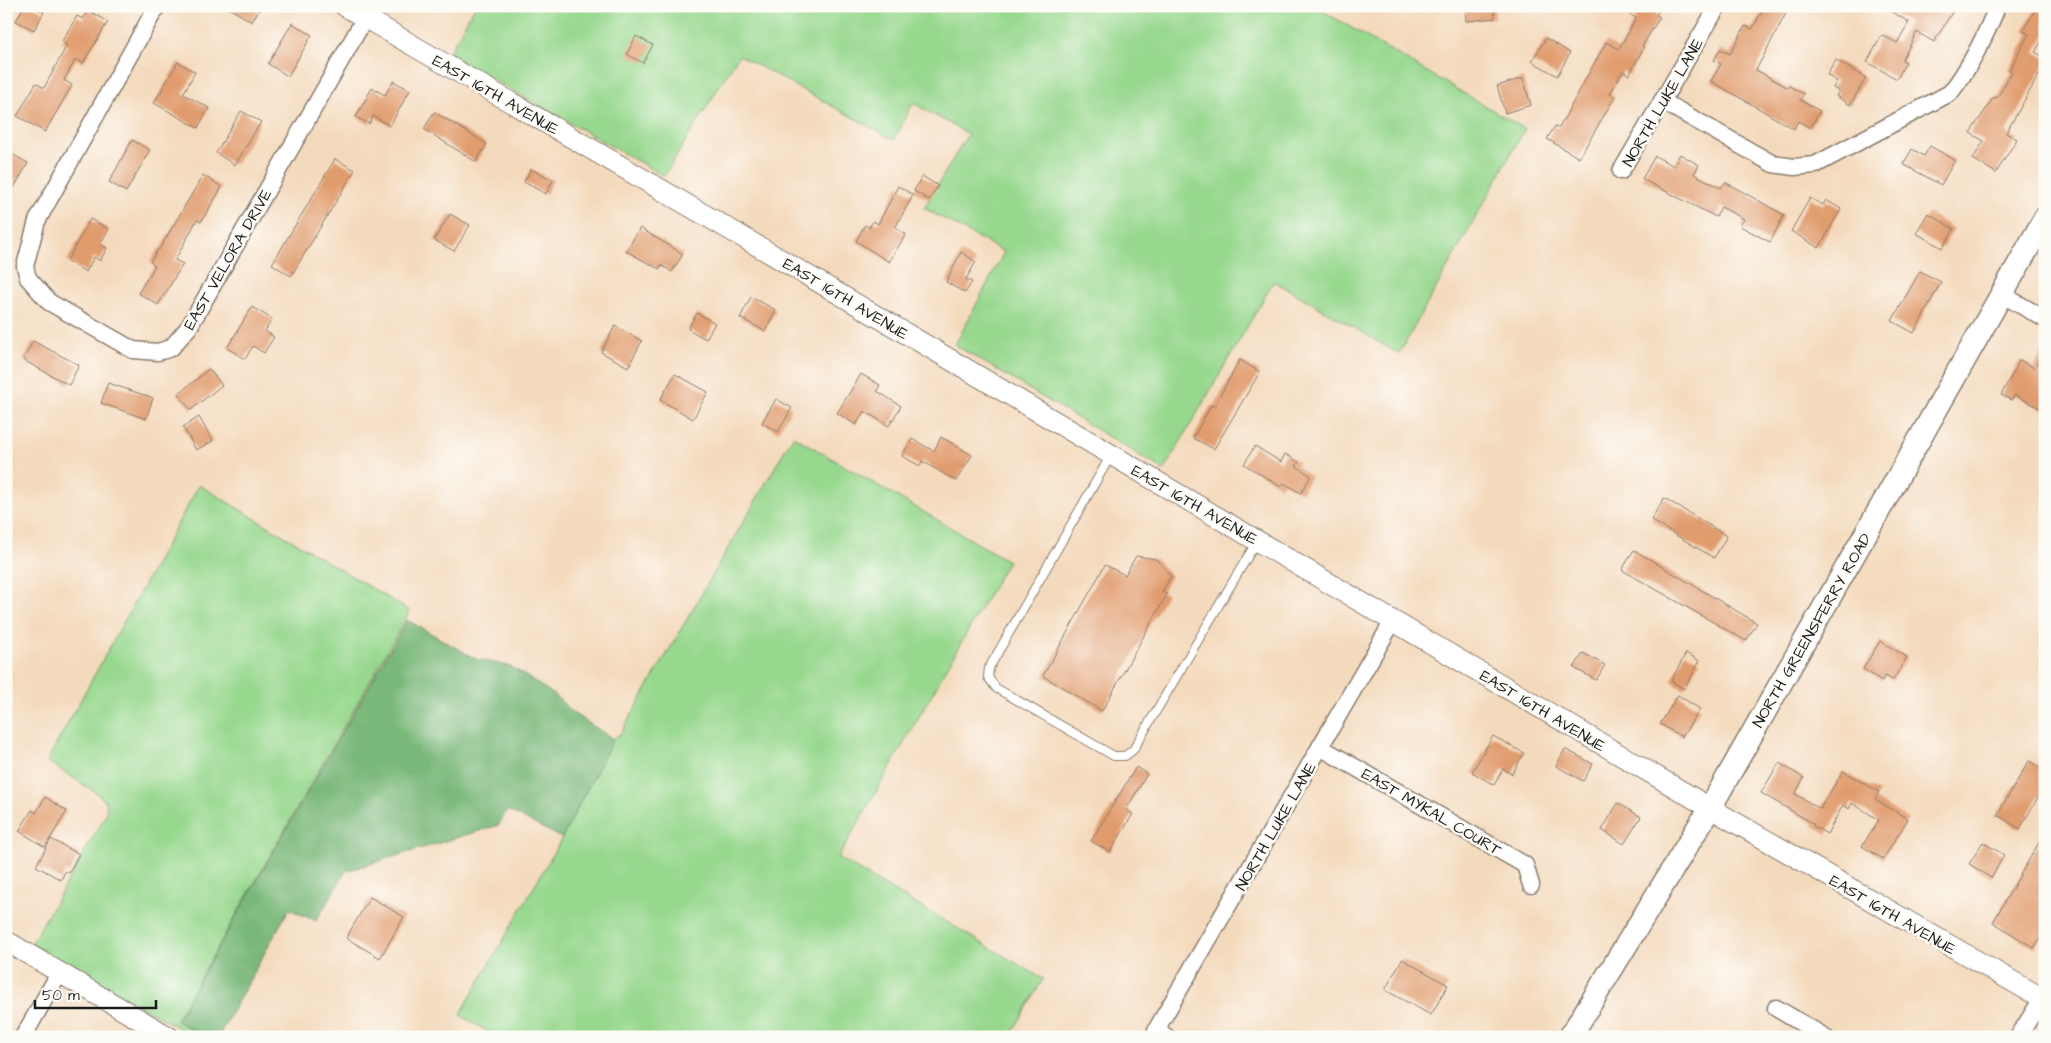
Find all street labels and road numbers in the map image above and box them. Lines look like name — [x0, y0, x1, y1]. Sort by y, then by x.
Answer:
street label: NORTH LUKE LANE — [1617, 34, 1709, 171]
street label: EAST 16TH AVENUE — [428, 50, 563, 140]
street label: EAST VELORA DRIVE — [178, 185, 278, 334]
street label: EAST 16TH AVENUE — [779, 253, 913, 345]
street label: EAST 16TH AVENUE — [1127, 460, 1262, 550]
street label: NORTH GREENSFERRY ROAD — [1747, 529, 1877, 732]
street label: EAST 16TH AVENUE — [1476, 665, 1610, 757]
street label: NORTH LUKE LANE — [1230, 758, 1322, 895]
street label: EAST MYKAL COURT — [1358, 763, 1505, 861]
street label: EAST 16TH AVENUE — [1825, 870, 1960, 960]

